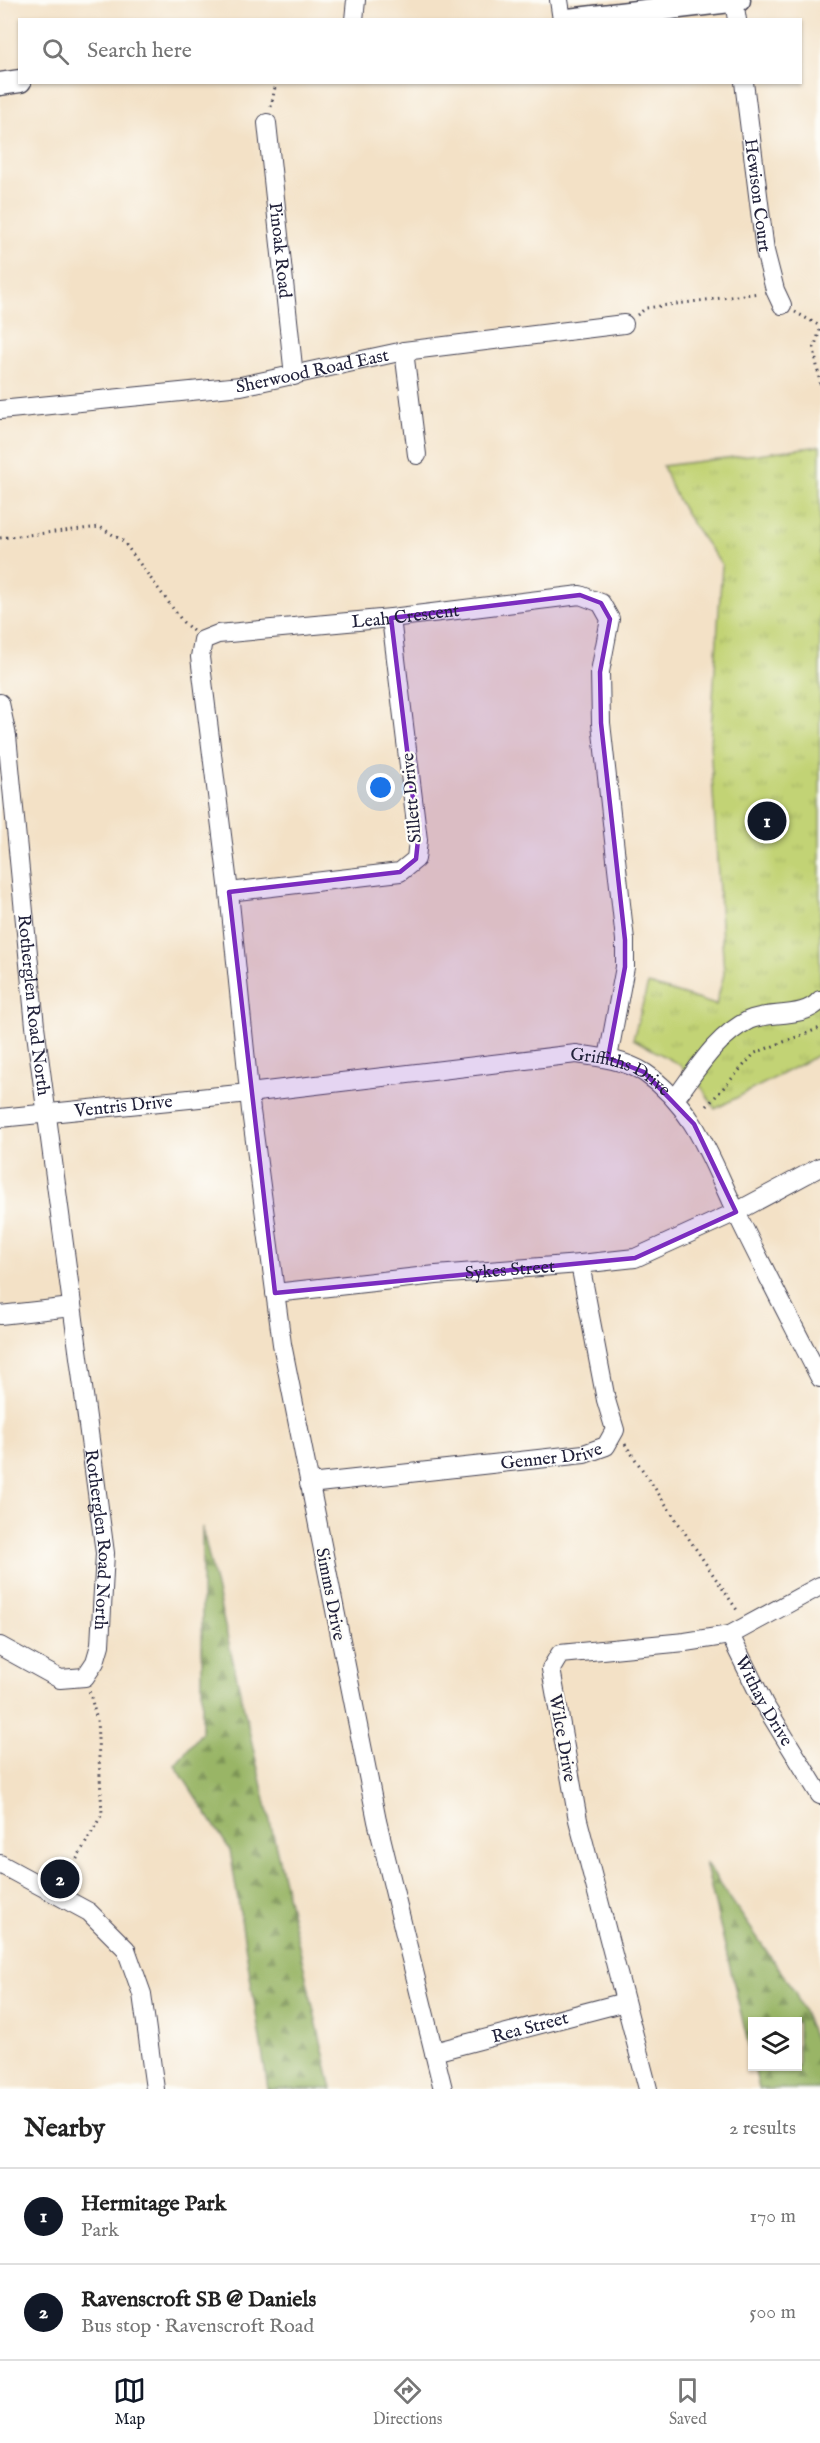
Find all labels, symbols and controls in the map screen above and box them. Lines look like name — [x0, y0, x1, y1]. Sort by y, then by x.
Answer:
search box — [18, 18, 802, 84]
icon: search — [39, 35, 72, 68]
text: Search here — [87, 37, 192, 65]
street label: Hewison Court — [738, 137, 775, 253]
street label: Pinoak Road — [263, 201, 296, 300]
street label: Sherwood Road East — [235, 345, 391, 399]
street label: Leah Crescent — [351, 600, 461, 635]
street label: Sillett Drive — [397, 752, 428, 844]
your location — [366, 773, 395, 802]
pin: 1 — [748, 798, 786, 844]
street label: Rotherglen Road North — [11, 913, 54, 1097]
street label: Griffiths Drive — [569, 1043, 675, 1102]
street label: Ventris Drive — [72, 1091, 174, 1124]
street label: Sykes Street — [464, 1256, 556, 1286]
street label: Genner Drive — [500, 1438, 606, 1476]
street label: Rotherglen Road North — [78, 1448, 115, 1631]
street label: Simms Drive — [309, 1546, 350, 1643]
street label: Withay Drive — [729, 1652, 797, 1751]
street label: Wilce Drive — [542, 1693, 581, 1784]
pin: 2 — [40, 1856, 80, 1902]
street label: Rea Street — [489, 2007, 571, 2049]
map controls — [748, 2017, 802, 2071]
button: layers — [748, 2017, 802, 2071]
text: Nearby — [24, 2112, 105, 2145]
text: 2 results — [729, 2116, 796, 2141]
text: Hermitage Park — [81, 2190, 226, 2218]
text: 1 — [40, 2204, 47, 2229]
text: 170 m — [750, 2204, 796, 2229]
text: Park — [81, 2218, 119, 2243]
text: Ravenscroft SB @ Daniels — [81, 2286, 316, 2314]
text: 2 — [39, 2300, 48, 2325]
text: 500 m — [749, 2300, 796, 2325]
text: Bus stop · Ravenscroft Road — [81, 2314, 314, 2339]
tab: Map — [113, 2374, 146, 2430]
tab: Directions — [373, 2374, 442, 2430]
tab: Saved — [669, 2374, 707, 2430]

